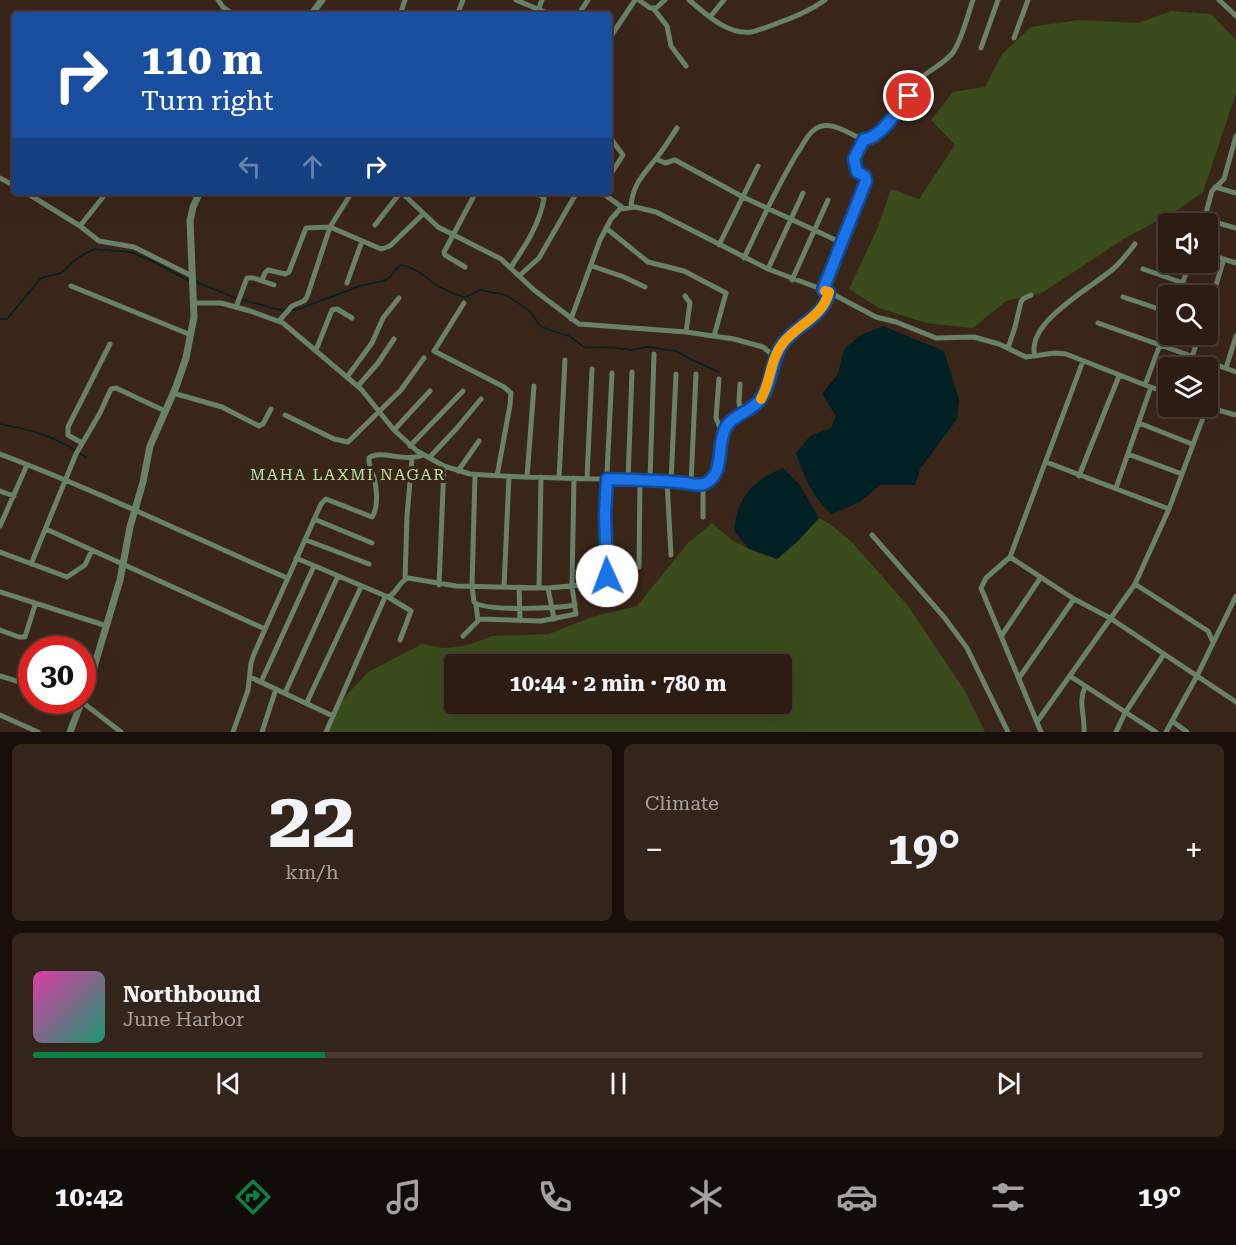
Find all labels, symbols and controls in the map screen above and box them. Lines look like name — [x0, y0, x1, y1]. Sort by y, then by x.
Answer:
text: 110 m — [141, 35, 263, 84]
icon: right — [42, 36, 120, 114]
pin — [883, 70, 934, 121]
icon: arrive — [892, 79, 925, 112]
text: Turn right — [141, 85, 274, 117]
icon: left — [233, 150, 266, 183]
icon: ahead — [296, 150, 329, 183]
icon: right — [359, 150, 392, 183]
map controls — [1158, 213, 1218, 417]
button: sound — [1158, 213, 1218, 273]
button: search — [1158, 285, 1218, 345]
button: layers — [1158, 357, 1218, 417]
district label: MAHA LAXMI NAGAR — [250, 465, 446, 484]
position arrow — [575, 544, 639, 608]
speed limit sign: 30 — [18, 636, 96, 714]
text: 10:44 · 2 min · 780 m — [509, 671, 727, 696]
text: 22 — [268, 775, 356, 866]
text: Climate — [645, 791, 719, 815]
text: 19° — [888, 822, 960, 875]
text: − — [645, 830, 663, 869]
text: + — [1185, 830, 1203, 869]
text: km/h — [285, 860, 339, 884]
text: Northbound — [123, 982, 261, 1007]
text: June Harbor — [123, 1007, 244, 1031]
icon: previous — [212, 1067, 245, 1100]
icon: pause — [602, 1067, 635, 1100]
icon: next — [992, 1067, 1025, 1100]
icon: directions — [232, 1176, 274, 1218]
icon: music — [383, 1176, 425, 1218]
icon: phone — [534, 1176, 576, 1218]
icon: climate — [685, 1176, 727, 1218]
icon: car — [836, 1176, 878, 1218]
icon: filters — [987, 1176, 1029, 1218]
text: 10:42 — [54, 1181, 123, 1213]
text: 19° — [1138, 1181, 1182, 1213]

